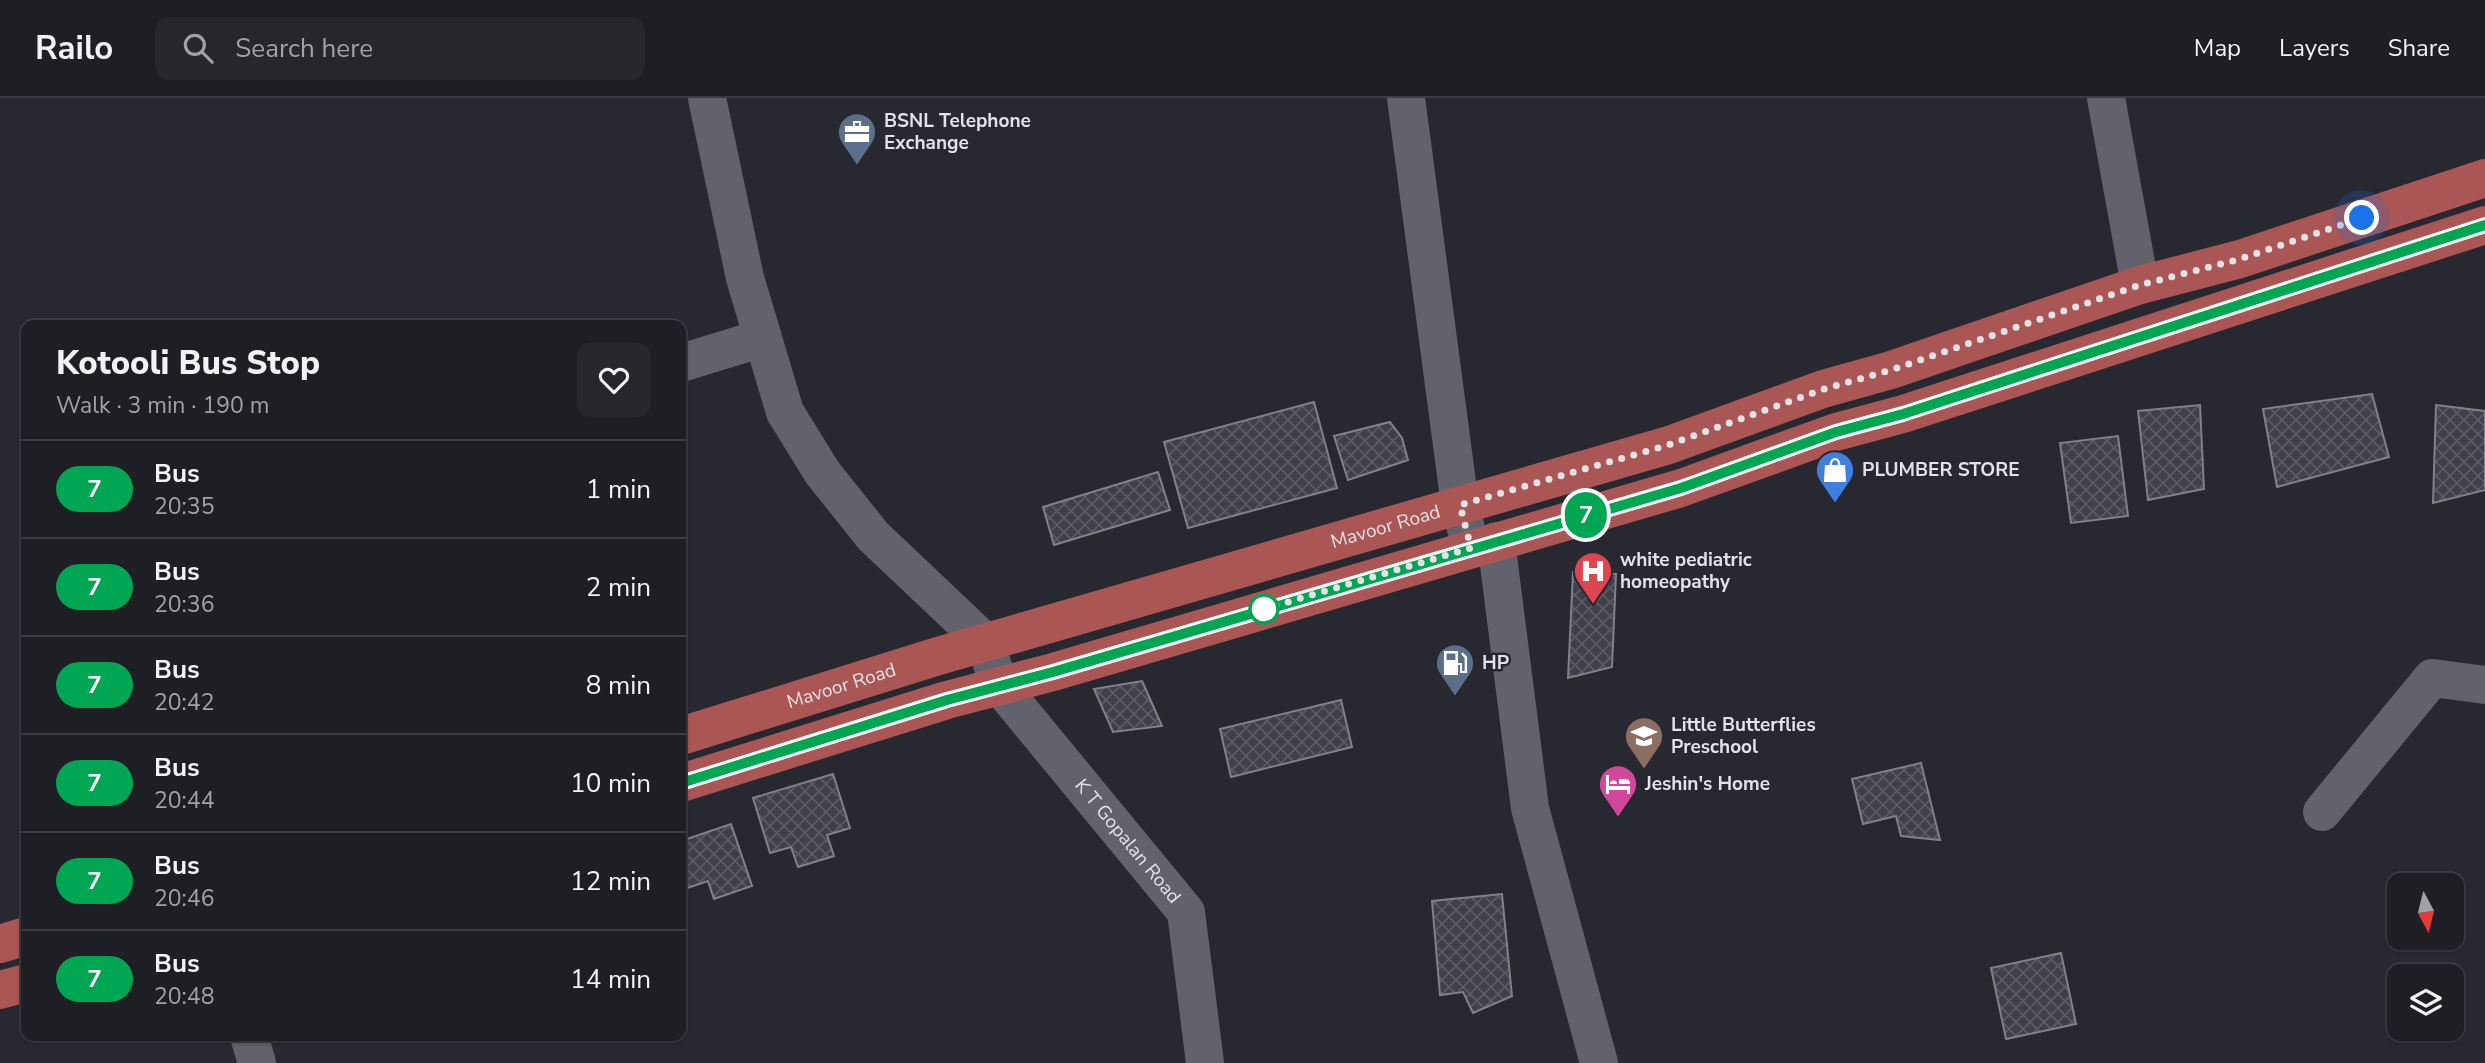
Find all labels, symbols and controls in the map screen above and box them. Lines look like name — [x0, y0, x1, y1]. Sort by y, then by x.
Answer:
search box — [155, 17, 645, 80]
text: Railo — [35, 26, 113, 71]
icon: search — [179, 29, 217, 67]
text: Search here — [235, 31, 373, 66]
text: Map — [2194, 32, 2241, 64]
text: Layers — [2279, 32, 2350, 64]
text: Share — [2388, 32, 2450, 64]
place label: BSNL Telephone Exchange — [884, 108, 1031, 156]
office icon: BSNL Telephone Exchange — [836, 111, 878, 166]
your location — [2344, 200, 2379, 235]
text: Kotooli Bus Stop — [56, 341, 320, 386]
button: heart — [577, 343, 651, 417]
text: Walk · 3 min · 190 m — [56, 390, 269, 421]
shop icon: PLUMBER STORE — [1814, 449, 1856, 504]
text: Bus — [154, 456, 200, 491]
place label: PLUMBER STORE — [1862, 457, 2020, 483]
text: 1 min — [586, 472, 651, 507]
text: 7 — [87, 473, 102, 505]
text: 20:35 — [154, 491, 214, 522]
line badge: 7 — [1563, 492, 1609, 538]
street label: Mavoor Road — [1328, 499, 1443, 555]
text: 7 — [1579, 499, 1593, 531]
place label: white pediatric homeopathy — [1620, 547, 1752, 595]
hospital icon: white pediatric homeopathy — [1572, 550, 1614, 605]
text: Bus — [154, 554, 200, 589]
text: 2 min — [586, 570, 651, 605]
text: 7 — [87, 571, 102, 603]
text: 20:36 — [154, 589, 214, 620]
unlabelled marker — [1249, 594, 1279, 624]
fuel station icon: HP — [1434, 642, 1476, 697]
place label: HP — [1482, 650, 1509, 676]
text: Bus — [154, 652, 200, 687]
street label: Mavoor Road — [784, 657, 899, 715]
text: 8 min — [586, 668, 651, 703]
text: 7 — [87, 669, 102, 701]
text: 20:42 — [154, 687, 214, 718]
place label: Little Butterflies Preschool — [1671, 712, 1816, 760]
school or university icon: Little Butterflies Preschool — [1623, 715, 1665, 770]
text: Bus — [154, 750, 200, 785]
hotel icon: Jeshin's Home — [1597, 763, 1639, 818]
text: 10 min — [570, 766, 651, 801]
text: 7 — [87, 767, 102, 799]
place label: Jeshin's Home — [1644, 771, 1770, 797]
street label: K T Gopalan Road — [1069, 773, 1187, 909]
text: 20:44 — [154, 785, 214, 816]
text: Bus — [154, 848, 200, 883]
text: 12 min — [570, 864, 651, 899]
text: 7 — [87, 865, 102, 897]
north arrow — [2387, 873, 2464, 950]
map controls — [2387, 873, 2464, 1041]
text: 20:46 — [154, 883, 214, 914]
text: Bus — [154, 946, 200, 981]
text: 14 min — [570, 962, 651, 997]
text: 7 — [87, 963, 102, 995]
button: layers — [2387, 964, 2464, 1041]
text: 20:48 — [154, 981, 214, 1012]

